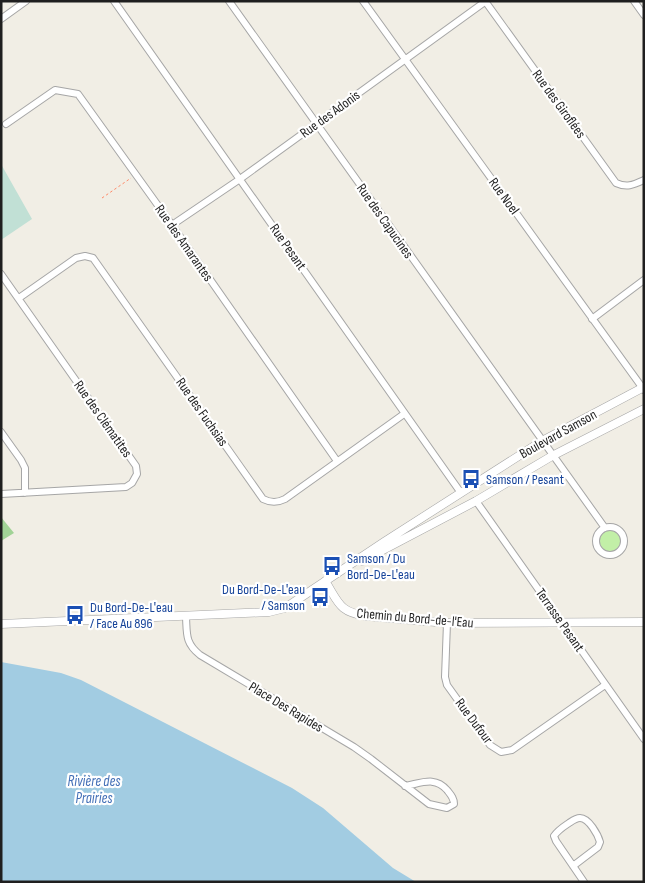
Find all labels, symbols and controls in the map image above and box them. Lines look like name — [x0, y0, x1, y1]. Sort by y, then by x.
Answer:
street label: Rue des Giroflées — [528, 66, 590, 142]
street label: Rue des Adonis — [297, 87, 363, 141]
street label: Rue Noel — [485, 174, 523, 218]
street label: Rue des Capucines — [353, 180, 417, 262]
street label: Rue des Amarantes — [151, 201, 217, 285]
street label: Rue Pesant — [266, 221, 310, 273]
street label: Rue des Fuchsias — [172, 374, 232, 450]
street label: Rue des Clématites — [70, 377, 136, 461]
street label: Boulevard Samson — [516, 406, 600, 462]
bus stop icon: Samson / Pesant — [460, 468, 482, 490]
place label: Samson / Pesant — [486, 471, 564, 488]
place label: Samson / Du Bord-De-L'eau — [347, 550, 415, 583]
bus stop icon: Samson / Du Bord-De-L'eau — [321, 555, 343, 577]
place label: Du Bord-De-L'eau / Samson — [222, 581, 305, 614]
street label: Terrasse Pesant — [532, 585, 588, 655]
bus stop icon: Du Bord-De-L'eau / Samson — [309, 586, 331, 608]
place label: Du Bord-De-L'eau / Face Au 896 — [90, 599, 173, 632]
bus stop icon: Du Bord-De-L'eau / Face Au 896 — [64, 604, 86, 626]
street label: Chemin du Bord-de-l'Eau — [356, 604, 474, 632]
street label: Place Des Rapides — [246, 678, 326, 736]
street label: Rue Dufour — [451, 695, 497, 747]
water label: Rivière des Prairies — [67, 772, 121, 808]

